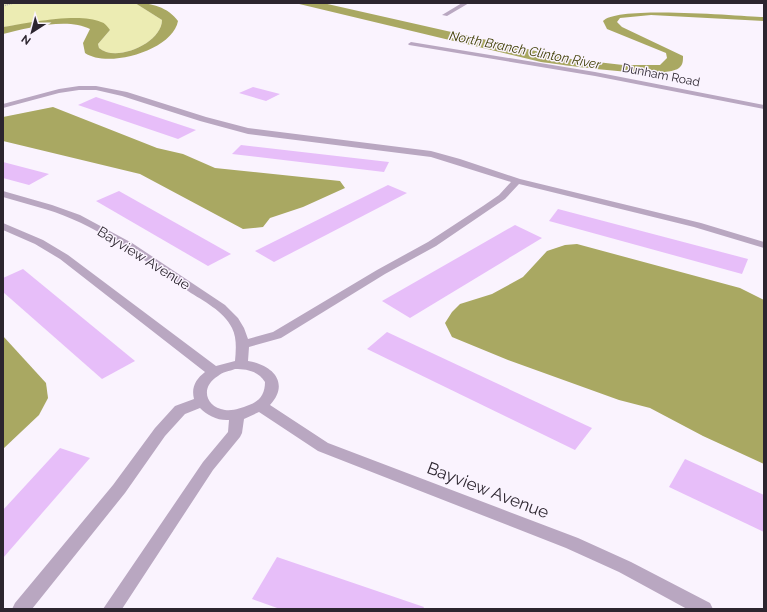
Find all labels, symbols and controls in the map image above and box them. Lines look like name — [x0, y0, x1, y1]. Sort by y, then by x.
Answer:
north arrow — [12, 12, 52, 52]
water label: North Branch Clinton River — [448, 28, 602, 72]
text: N — [19, 32, 34, 47]
street label: Dunham Road — [621, 61, 701, 89]
street label: Bayview Avenue — [95, 223, 193, 293]
street label: Bayview Avenue — [424, 458, 552, 522]

